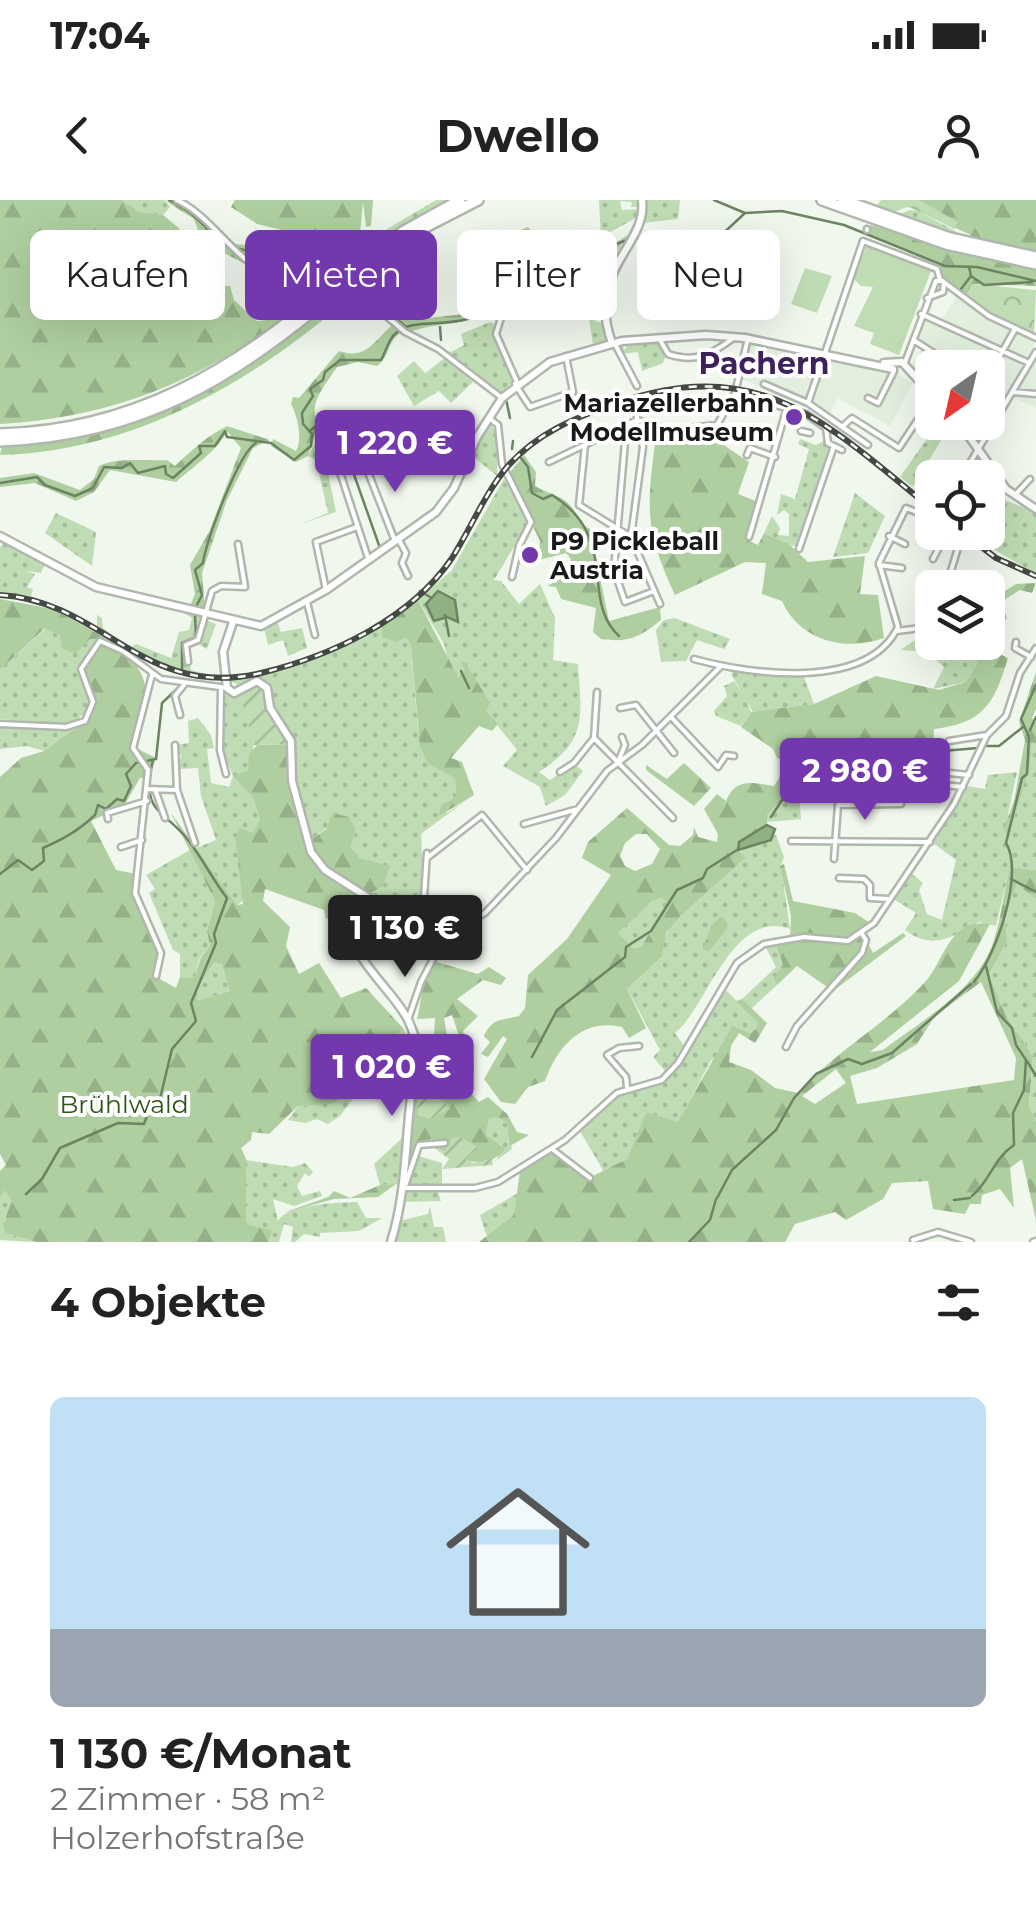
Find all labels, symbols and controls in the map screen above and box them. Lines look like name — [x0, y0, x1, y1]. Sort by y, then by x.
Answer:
text: 17:04 — [50, 12, 150, 59]
icon: back — [50, 108, 105, 163]
text: Dwello — [436, 108, 600, 163]
icon: person — [931, 108, 986, 163]
chip: Kaufen — [30, 230, 225, 320]
chip: Mieten — [245, 230, 437, 320]
chip: Filter — [457, 230, 617, 320]
chip: Neu — [637, 230, 780, 320]
district label: Pachern — [698, 345, 830, 382]
north arrow — [915, 350, 1005, 440]
map controls — [915, 350, 1005, 660]
place label: Mariazellerbahn Modellmuseum — [563, 388, 774, 447]
marker: Mariazellerbahn Modellmuseum — [783, 406, 805, 428]
pin: 1 220 € — [303, 410, 487, 495]
text: 1 220 € — [337, 423, 453, 462]
button: locate — [915, 460, 1005, 550]
place label: P9 Pickleball Austria — [549, 526, 719, 585]
marker: P9 Pickleball Austria — [519, 544, 541, 566]
button: layers — [915, 570, 1005, 660]
pin: 2 980 € — [773, 738, 957, 823]
text: 2 980 € — [802, 751, 928, 790]
pin: 1 130 € — [313, 895, 497, 980]
text: 1 130 € — [350, 908, 460, 947]
pin: 1 020 € — [300, 1034, 484, 1119]
text: 1 020 € — [333, 1047, 451, 1086]
park label: Brühlwald — [59, 1089, 189, 1119]
icon: filters — [931, 1275, 986, 1330]
text: 4 Objekte — [50, 1276, 266, 1328]
icon: home — [428, 1462, 608, 1642]
text: 1 130 €/Monat — [50, 1727, 351, 1779]
text: 2 Zimmer · 58 m² — [50, 1779, 326, 1818]
text: Holzerhofstraße — [50, 1818, 305, 1857]

